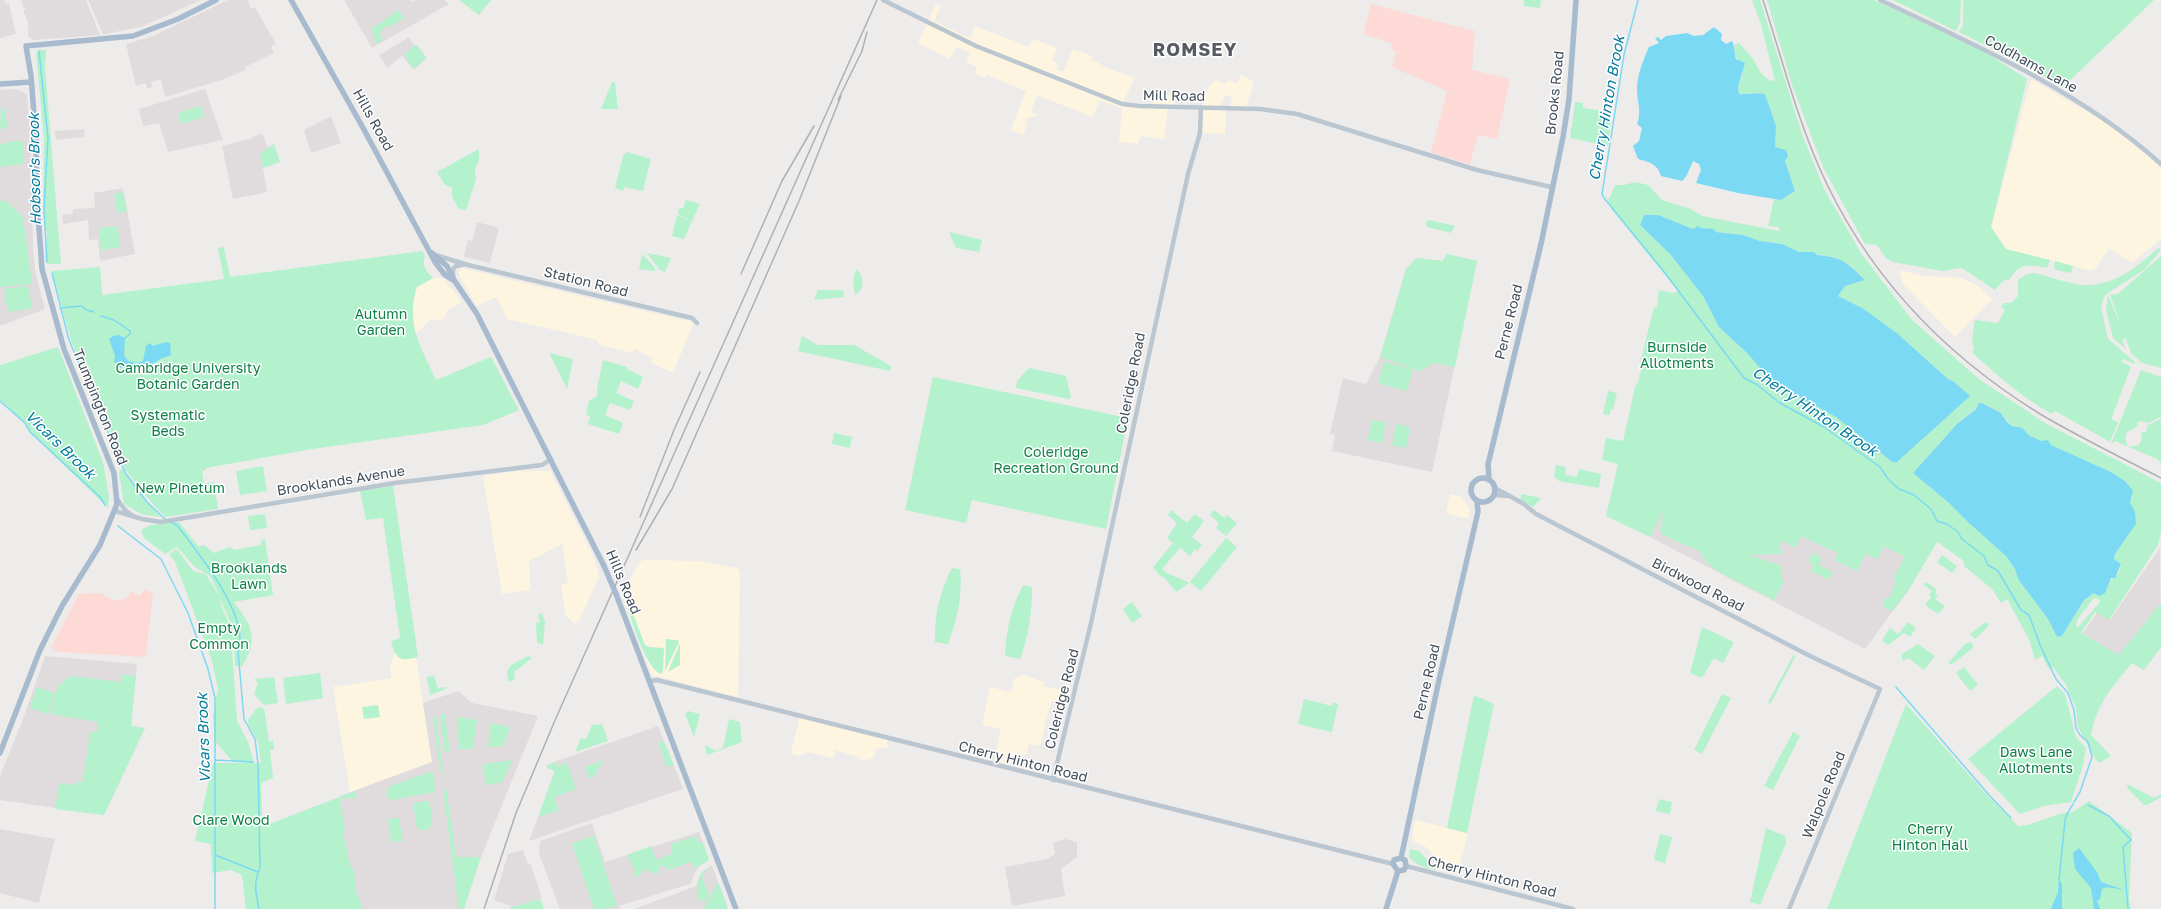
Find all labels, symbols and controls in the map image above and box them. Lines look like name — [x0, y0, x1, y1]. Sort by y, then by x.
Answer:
street label: Coldhams Lane — [1982, 32, 2080, 96]
water label: Cherry Hinton Brook — [1585, 34, 1629, 182]
district label: ROMSEY — [1153, 39, 1237, 61]
street label: Brooks Road — [1542, 50, 1568, 136]
street label: Hills Road — [349, 86, 397, 154]
street label: Mill Road — [1143, 87, 1205, 105]
water label: Hobson's Brook — [25, 112, 45, 226]
street label: Station Road — [542, 263, 630, 301]
street label: Perne Road — [1492, 283, 1526, 361]
park label: Autumn Garden — [355, 307, 407, 340]
street label: Coleridge Road — [1113, 331, 1149, 435]
park label: Burnside Allotments — [1640, 340, 1714, 372]
street label: Trumpington Road — [69, 346, 131, 468]
park label: Cambridge University Botanic Garden — [115, 361, 261, 394]
water label: Cherry Hinton Brook — [1749, 363, 1881, 461]
water label: Vicars Brook — [21, 407, 99, 483]
park label: Systematic Beds — [131, 408, 205, 440]
park label: Coleridge Recreation Ground — [993, 445, 1119, 478]
street label: Brooklands Avenue — [276, 463, 406, 499]
park label: New Pinetum — [135, 481, 225, 497]
street label: Hills Road — [602, 547, 644, 617]
street label: Birdwood Road — [1649, 554, 1747, 616]
park label: Brooklands Lawn — [211, 561, 287, 594]
park label: Empty Common — [189, 621, 249, 654]
street label: Perne Road — [1410, 643, 1444, 721]
street label: Coleridge Road — [1041, 647, 1083, 751]
water label: Vicars Brook — [193, 692, 215, 784]
street label: Cherry Hinton Road — [957, 738, 1089, 786]
park label: Daws Lane Allotments — [1999, 745, 2073, 778]
street label: Walpole Road — [1799, 749, 1849, 841]
park label: Clare Wood — [192, 813, 270, 829]
park label: Cherry Hinton Hall — [1892, 822, 1968, 854]
street label: Cherry Hinton Road — [1426, 853, 1558, 901]

